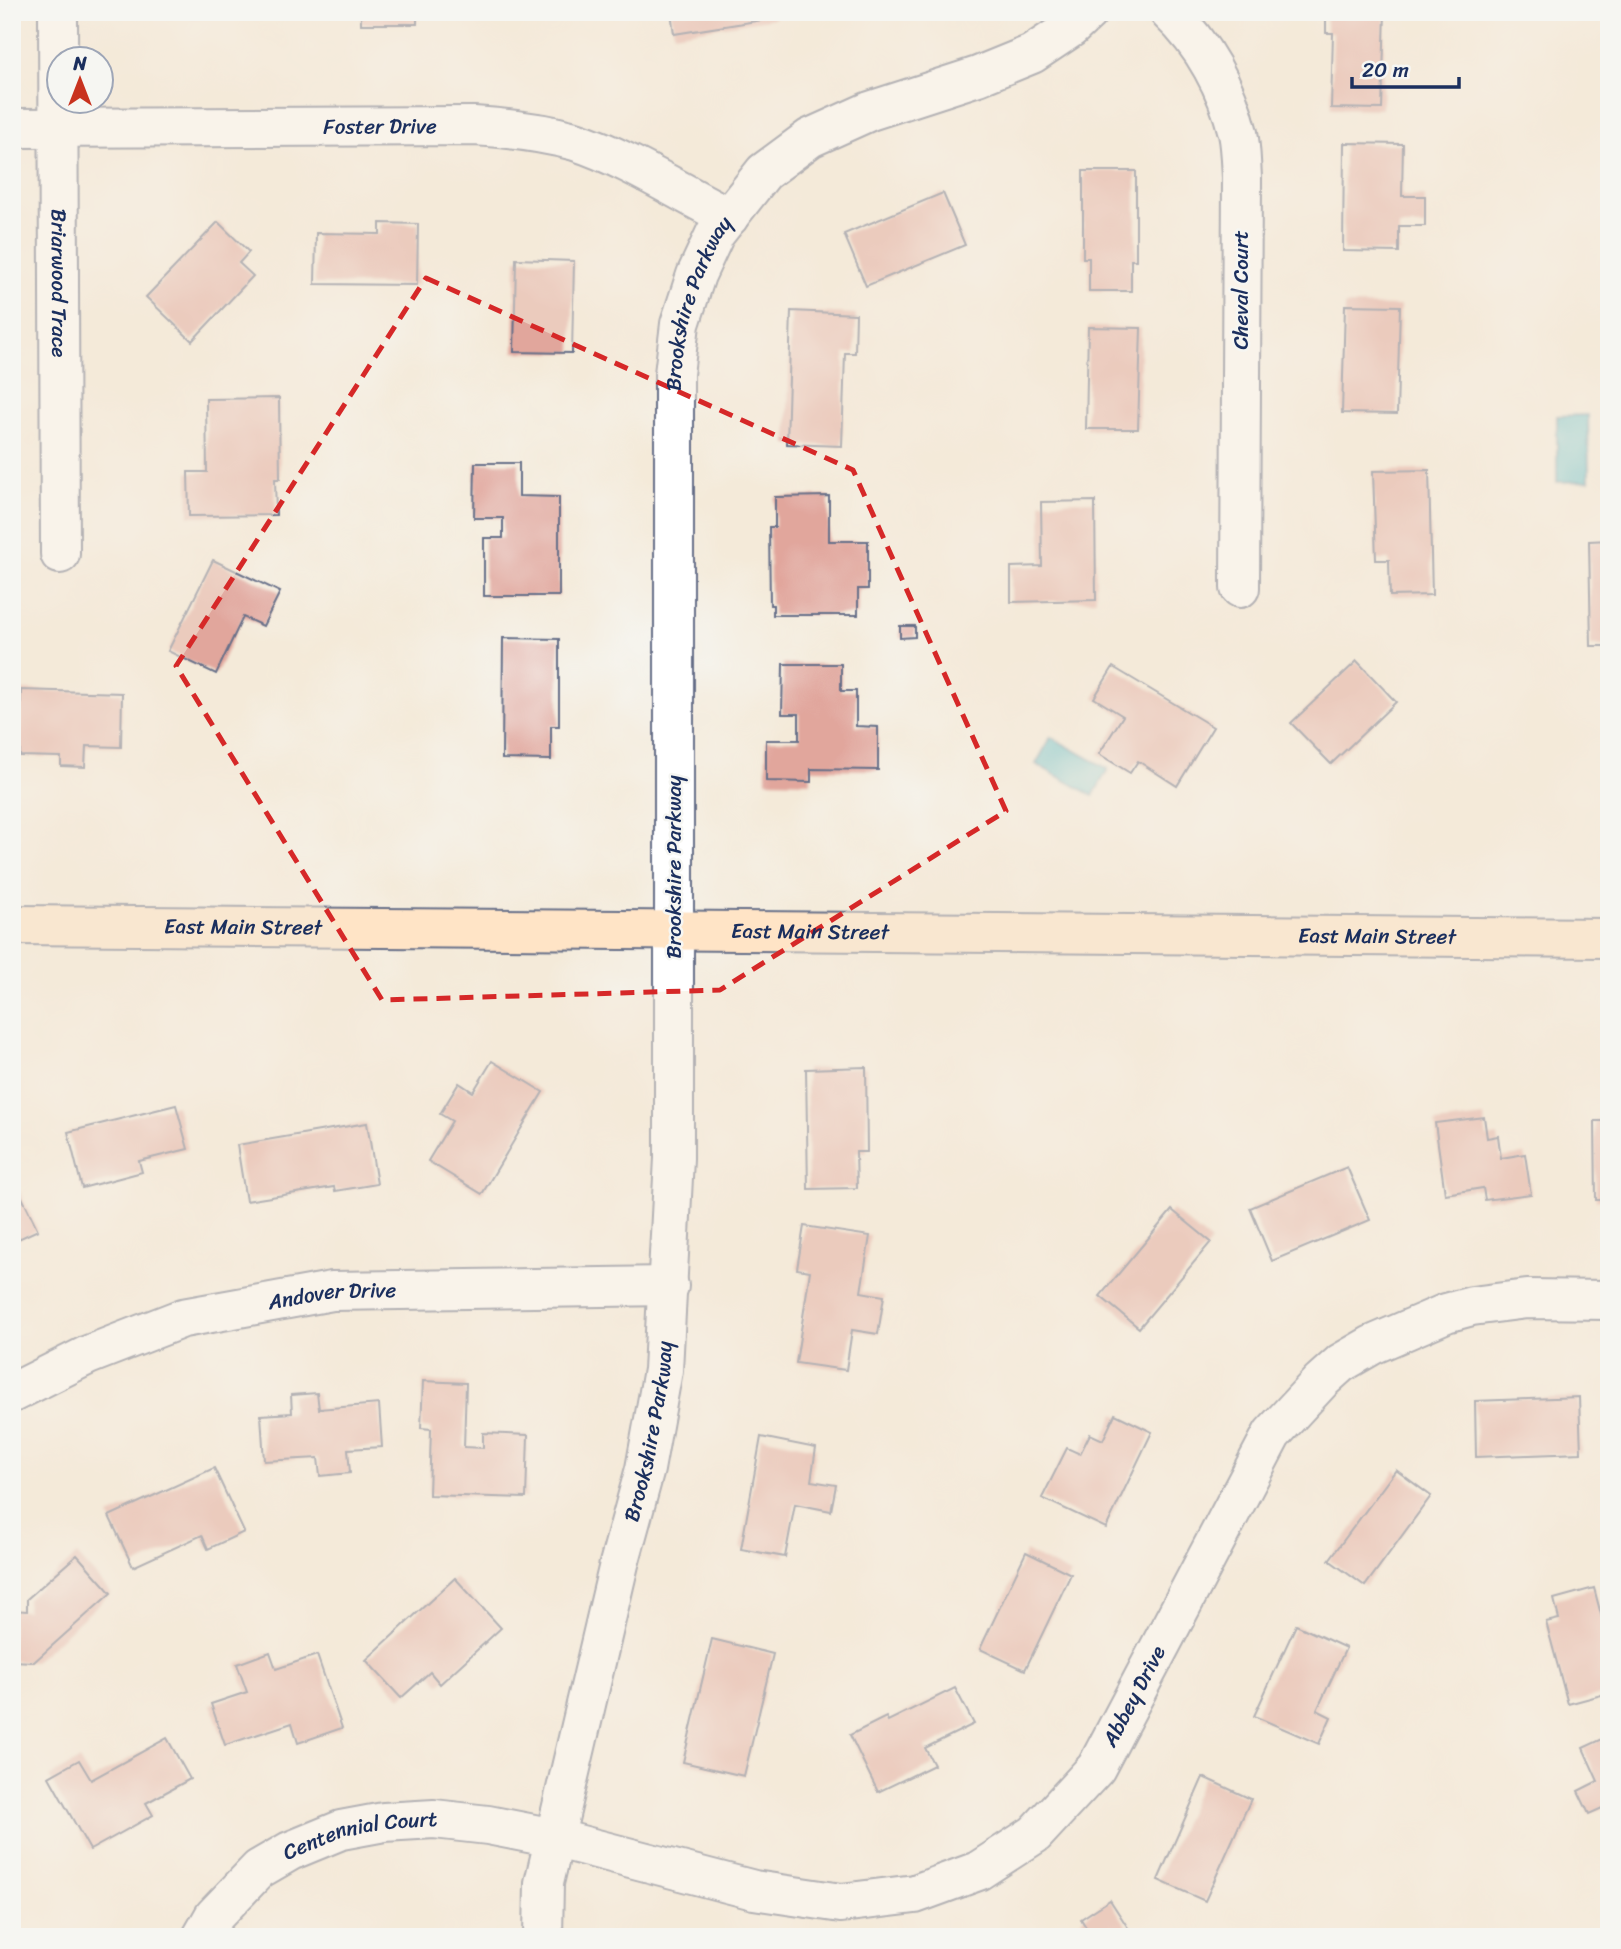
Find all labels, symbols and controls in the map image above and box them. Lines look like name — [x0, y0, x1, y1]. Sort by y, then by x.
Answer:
north arrow — [46, 46, 116, 116]
scale bar — [1352, 46, 1458, 90]
text: N — [72, 47, 87, 80]
text: 20 m — [1362, 51, 1409, 89]
street label: Foster Drive — [323, 107, 437, 146]
street label: Brookshire Parkway — [655, 207, 742, 391]
street label: Briarwood Trace — [40, 209, 78, 357]
street label: Cheval Court — [1222, 230, 1260, 350]
street label: Brookshire Parkway — [655, 775, 693, 959]
street label: East Main Street — [164, 907, 324, 947]
street label: East Main Street — [731, 912, 891, 951]
street label: East Main Street — [1298, 916, 1458, 956]
street label: Andover Drive — [264, 1271, 397, 1321]
street label: Brookshire Parkway — [612, 1340, 683, 1526]
street label: Abbey Drive — [1091, 1638, 1176, 1755]
street label: Centennial Court — [277, 1800, 438, 1871]

